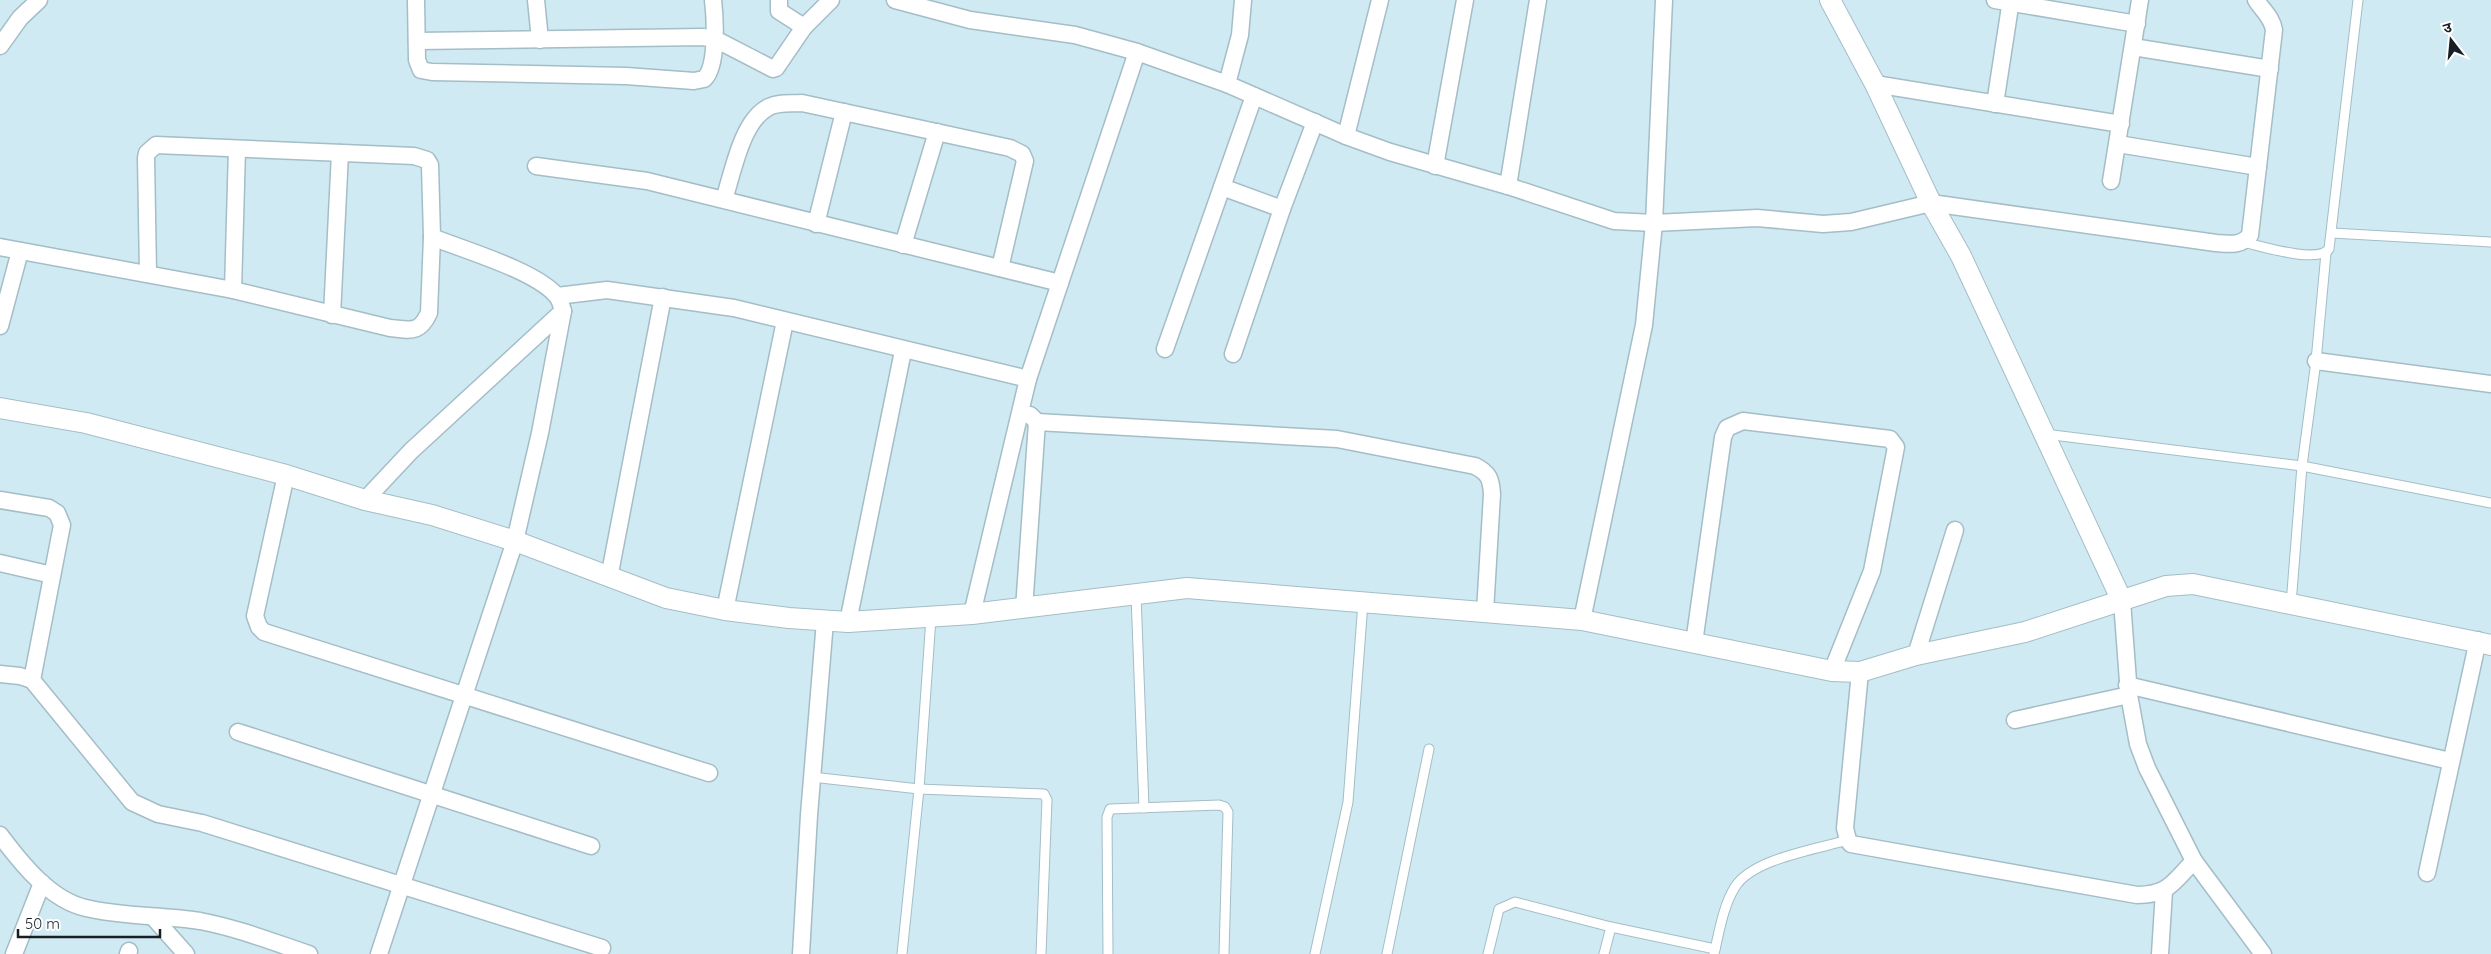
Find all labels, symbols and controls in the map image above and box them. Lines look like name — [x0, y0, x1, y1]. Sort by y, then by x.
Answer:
north arrow — [2426, 15, 2476, 65]
text: उ — [2441, 18, 2455, 37]
scale bar — [18, 906, 160, 938]
text: 50 m — [25, 914, 60, 933]

